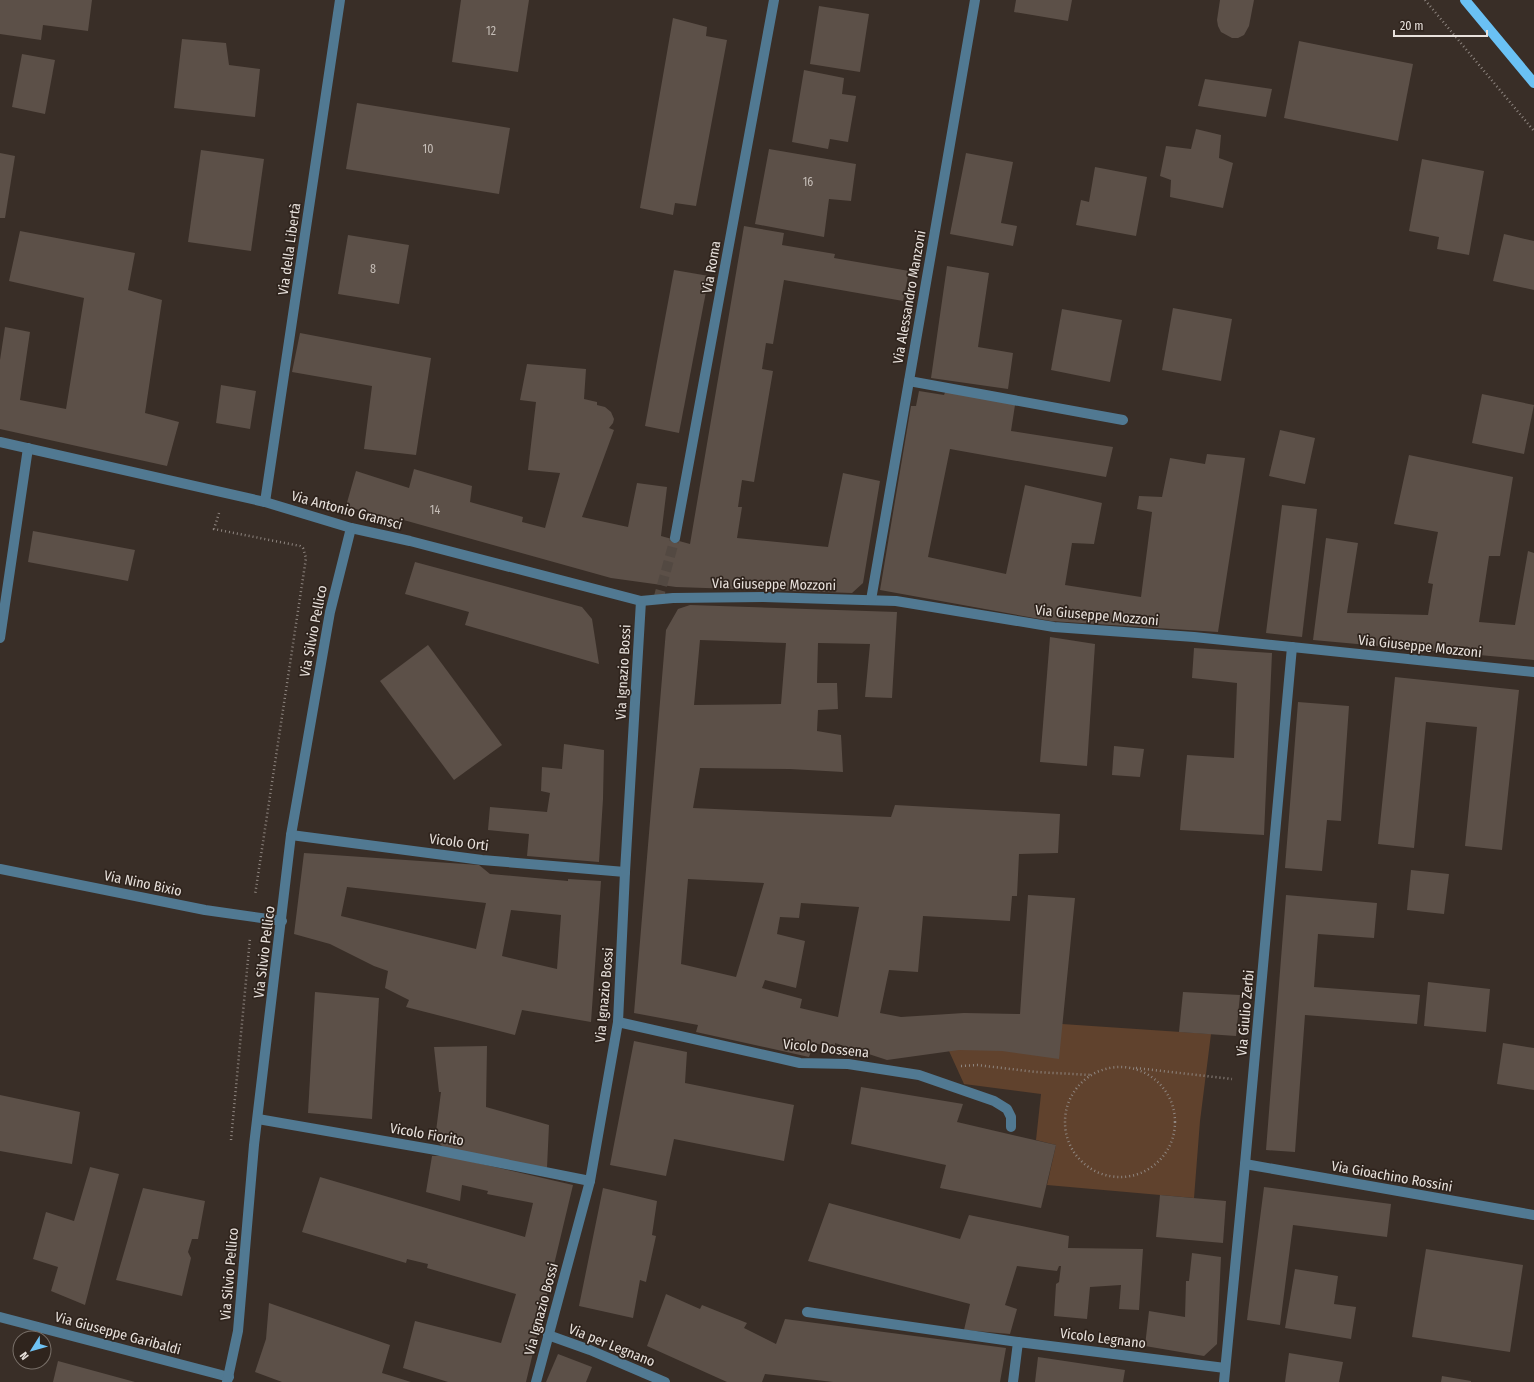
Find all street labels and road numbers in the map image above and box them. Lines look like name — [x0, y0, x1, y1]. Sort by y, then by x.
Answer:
street label: Via della Libertà — [275, 202, 304, 296]
street label: Via Alessandro Manzoni — [889, 229, 930, 365]
street label: Via Roma — [699, 239, 725, 295]
street label: Via Antonio Gramsci — [289, 487, 404, 534]
street label: Via Giuseppe Mozzoni — [712, 575, 836, 594]
street label: Via Silvio Pellico — [296, 584, 331, 678]
street label: Via Giuseppe Mozzoni — [1034, 602, 1160, 629]
street label: Via Ignazio Bossi — [613, 624, 634, 720]
street label: Via Giuseppe Mozzoni — [1357, 632, 1483, 661]
street label: Vicolo Orti — [428, 830, 490, 855]
street label: Via Nino Bixio — [102, 867, 183, 900]
street label: Via Silvio Pellico — [250, 905, 279, 999]
street label: Via Ignazio Bossi — [592, 947, 617, 1043]
street label: Via Giulio Zerbi — [1233, 969, 1258, 1057]
street label: Vicolo Dossena — [782, 1036, 870, 1061]
street label: Vicolo Fiorito — [389, 1120, 465, 1149]
street label: Via Gioachino Rossini — [1330, 1157, 1454, 1195]
street label: Via Silvio Pellico — [217, 1227, 242, 1321]
street label: Via Ignazio Bossi — [521, 1261, 562, 1357]
street label: Via Giuseppe Garibaldi — [53, 1308, 183, 1358]
street label: Via per Legnano — [566, 1320, 658, 1371]
street label: Vicolo Legnano — [1059, 1325, 1147, 1352]

